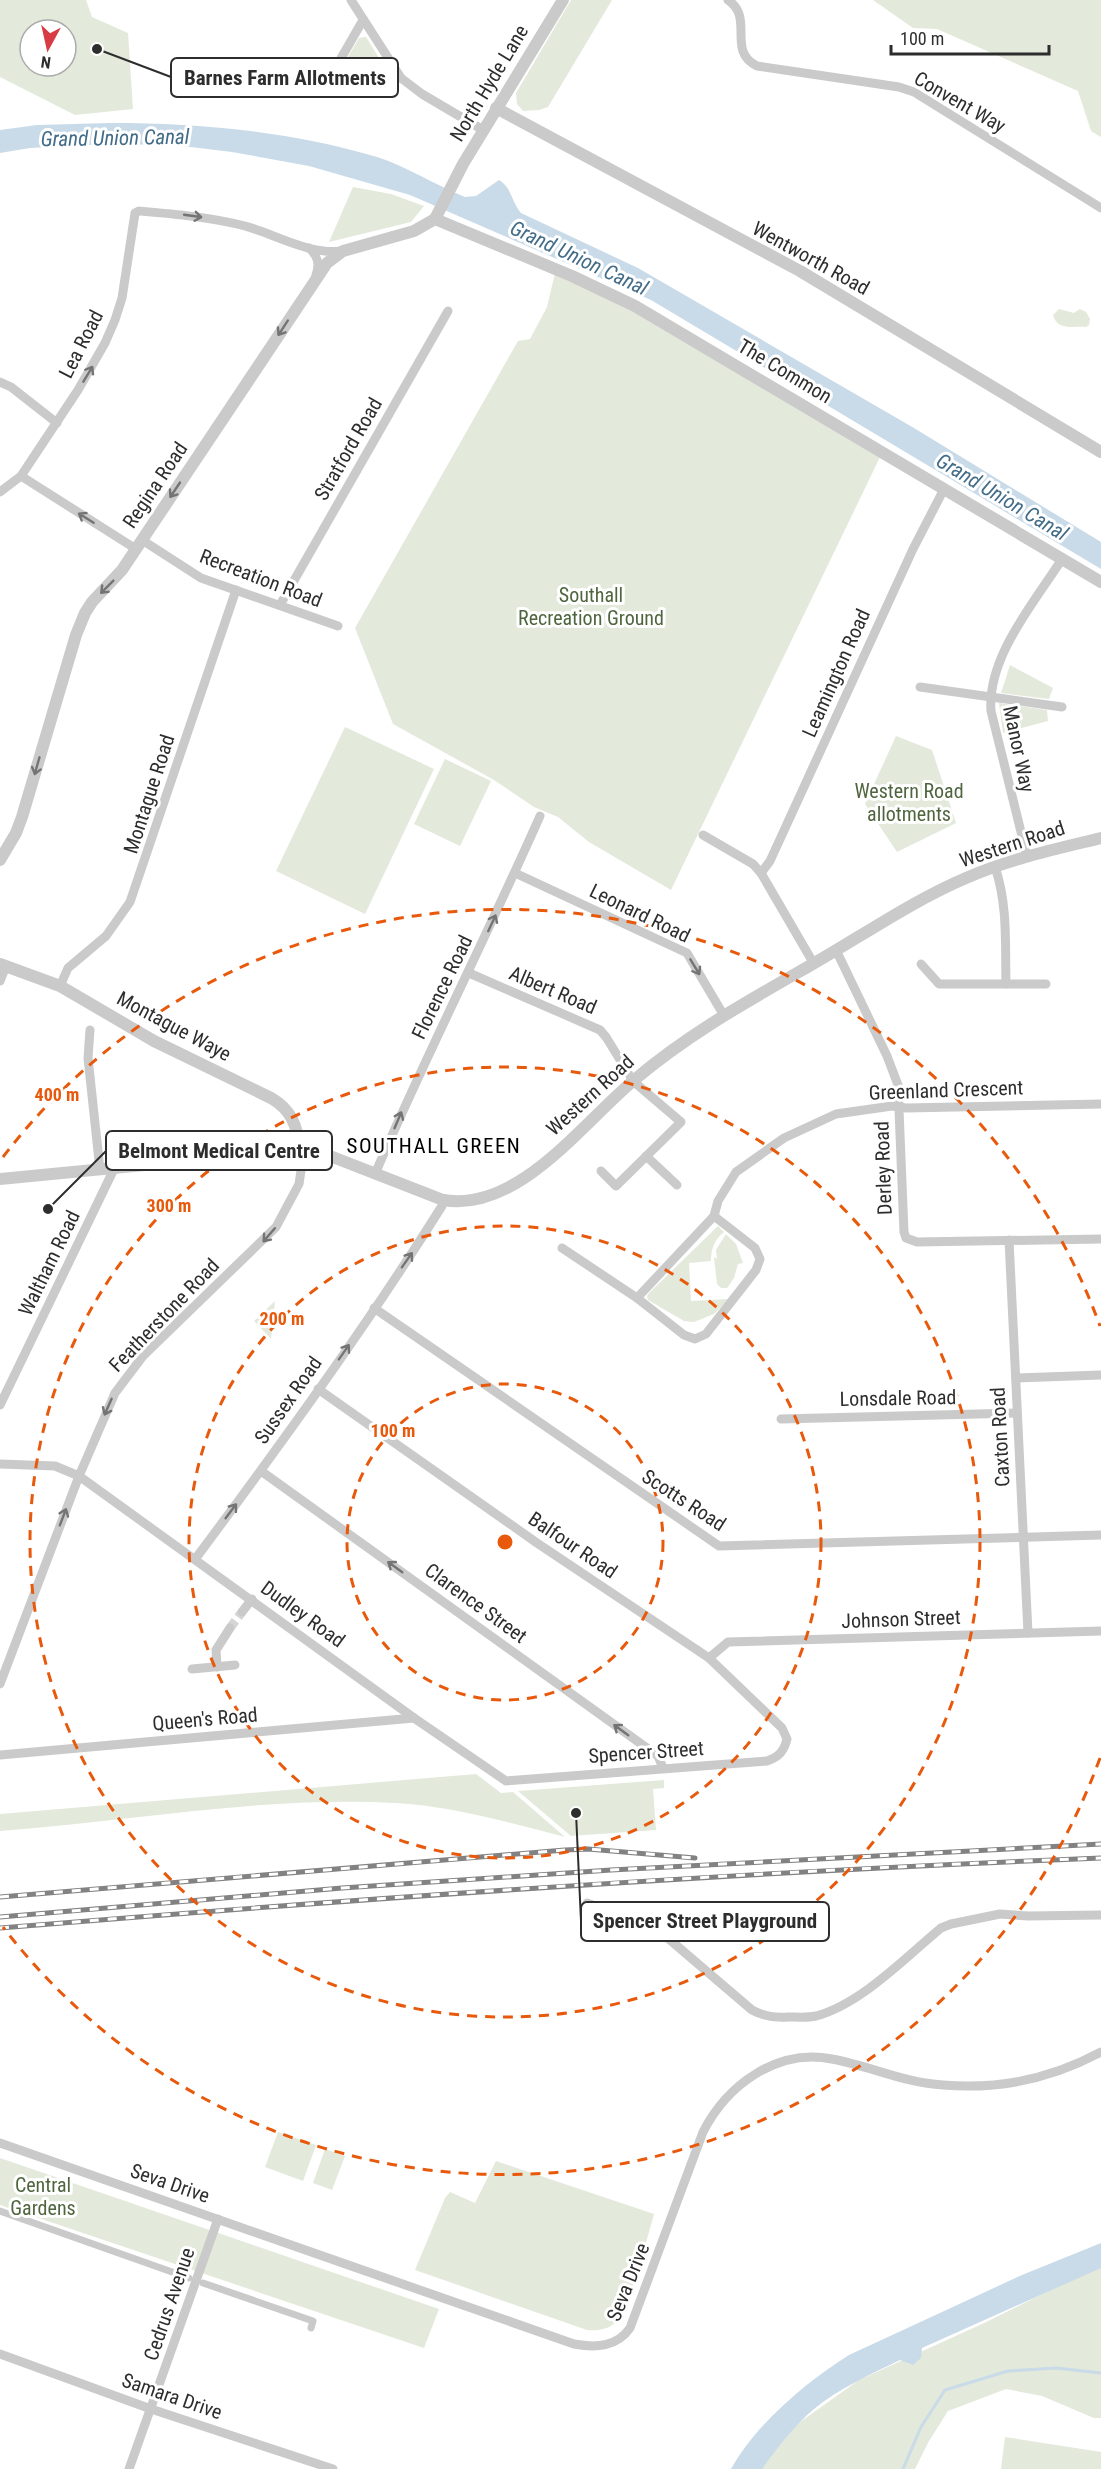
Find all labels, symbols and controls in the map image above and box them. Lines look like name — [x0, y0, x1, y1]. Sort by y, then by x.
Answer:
north arrow — [18, 18, 78, 78]
scale bar — [891, 18, 1048, 56]
street label: North Hyde Lane — [445, 20, 533, 146]
text: 100 m — [900, 28, 944, 49]
text: N — [40, 52, 52, 72]
callout: Barnes Farm Allotments — [171, 58, 398, 97]
text: Barnes Farm Allotments — [184, 66, 386, 90]
street label: Convent Way — [910, 66, 1010, 138]
water label: Grand Union Canal — [40, 125, 190, 151]
one-way arrow — [183, 211, 202, 222]
water label: Grand Union Canal — [506, 216, 652, 300]
street label: Wentworth Road — [748, 216, 874, 300]
street label: Lea Road — [54, 306, 108, 382]
one-way arrow — [276, 319, 289, 336]
street label: The Common — [734, 334, 836, 408]
one-way arrow — [82, 366, 94, 383]
street label: Stratford Road — [309, 393, 387, 505]
street label: Regina Road — [118, 437, 192, 533]
water label: Grand Union Canal — [932, 448, 1072, 546]
one-way arrow — [169, 481, 181, 498]
one-way arrow — [78, 511, 95, 523]
street label: Recreation Road — [196, 544, 326, 612]
one-way arrow — [99, 579, 114, 594]
park label: Southall Recreation Ground — [518, 583, 664, 630]
street label: Leamington Road — [797, 605, 875, 741]
street label: Manor Way — [998, 704, 1040, 794]
street label: Montague Road — [118, 731, 180, 857]
one-way arrow — [31, 756, 42, 775]
park label: Western Road allotments — [854, 779, 964, 826]
street label: Western Road — [956, 816, 1068, 872]
street label: Leonard Road — [586, 878, 694, 948]
one-way arrow — [487, 915, 498, 933]
street label: Florence Road — [407, 931, 477, 1043]
one-way arrow — [690, 958, 702, 975]
street label: Albert Road — [506, 961, 600, 1019]
street label: Montague Waye — [113, 986, 235, 1066]
street label: Western Road — [541, 1050, 639, 1140]
street label: Greenland Crescent — [868, 1075, 1024, 1105]
text: 400 m — [35, 1084, 79, 1105]
one-way arrow — [393, 1111, 404, 1130]
street label: Derley Road — [869, 1121, 897, 1215]
callout: Belmont Medical Centre — [106, 1131, 332, 1170]
district label: SOUTHALL GREEN — [347, 1134, 521, 1158]
text: Belmont Medical Centre — [118, 1139, 320, 1163]
text: 300 m — [147, 1195, 191, 1216]
street label: Waltham Road — [13, 1206, 85, 1320]
one-way arrow — [262, 1227, 276, 1242]
street label: Featherstone Road — [104, 1253, 224, 1377]
one-way arrow — [401, 1253, 413, 1269]
text: 200 m — [260, 1308, 304, 1329]
one-way arrow — [338, 1344, 350, 1361]
street label: Sussex Road — [249, 1352, 327, 1448]
street label: Lonsdale Road — [840, 1385, 956, 1411]
street label: Caxton Road — [985, 1386, 1015, 1488]
one-way arrow — [102, 1397, 114, 1415]
text: 100 m — [371, 1420, 415, 1441]
street label: Scotts Road — [637, 1464, 731, 1536]
one-way arrow — [225, 1504, 237, 1520]
street label: Balfour Road — [524, 1507, 622, 1583]
one-way arrow — [59, 1508, 70, 1527]
centre of rings — [495, 1532, 515, 1552]
street label: Clarence Street — [420, 1558, 532, 1648]
one-way arrow — [387, 1561, 403, 1573]
street label: Dudley Road — [256, 1576, 350, 1652]
street label: Johnson Street — [841, 1605, 961, 1633]
street label: Queen's Road — [151, 1702, 259, 1736]
one-way arrow — [614, 1724, 630, 1736]
street label: Spencer Street — [588, 1736, 705, 1768]
callout: Spencer Street Playground — [581, 1902, 829, 1941]
text: Spencer Street Playground — [593, 1909, 817, 1933]
street label: Seva Drive — [127, 2158, 213, 2208]
park label: Central Gardens — [10, 2173, 76, 2220]
street label: Seva Drive — [601, 2239, 655, 2325]
street label: Cedrus Avenue — [138, 2244, 200, 2364]
street label: Samara Drive — [119, 2368, 225, 2424]

